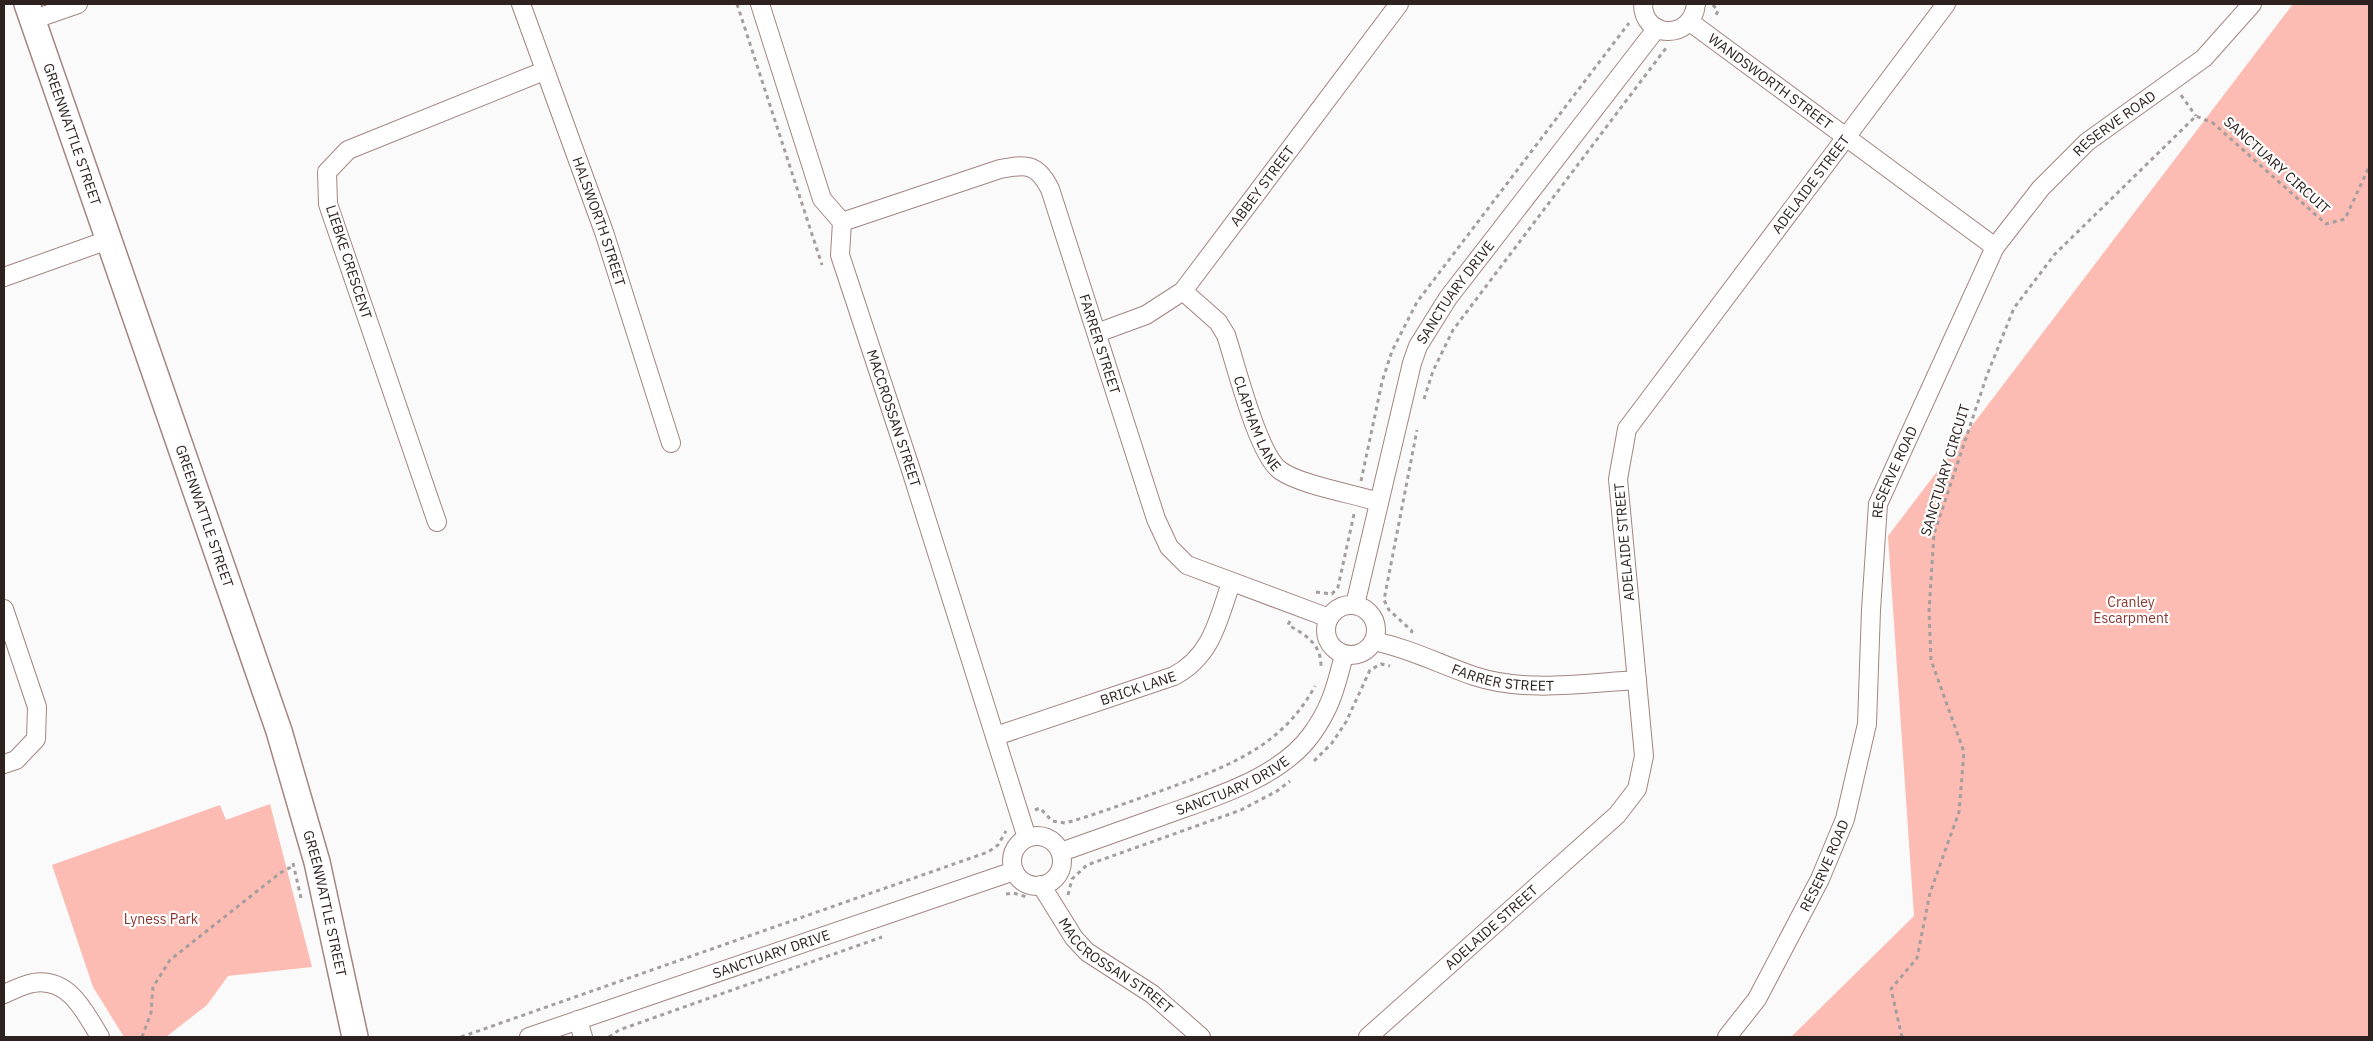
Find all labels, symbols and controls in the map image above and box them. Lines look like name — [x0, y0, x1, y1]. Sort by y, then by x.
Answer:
street label: WANDSWORTH STREET — [1705, 29, 1836, 133]
street label: GREENWATTLE STREET — [39, 61, 105, 208]
street label: RESERVE ROAD — [2069, 87, 2159, 160]
street label: SANCTUARY CIRCUIT — [2220, 113, 2334, 217]
street label: ADELAIDE STREET — [1768, 132, 1853, 237]
street label: ABBEY STREET — [1226, 142, 1298, 230]
street label: HALSWORTH STREET — [568, 154, 630, 288]
street label: LIEBKE CRESCENT — [322, 203, 376, 321]
street label: SANCTUARY DRIVE — [1412, 237, 1498, 347]
street label: FARRER STREET — [1075, 292, 1124, 396]
street label: MACCROSSAN STREET — [863, 347, 925, 489]
street label: CLAPHAM LANE — [1230, 374, 1285, 475]
street label: SANCTUARY CIRCUIT — [1916, 402, 1974, 538]
street label: RESERVE ROAD — [1868, 423, 1921, 519]
street label: GREENWATTLE STREET — [172, 442, 238, 590]
street label: ADELAIDE STREET — [1610, 482, 1638, 602]
park label: Cranley Escarpment — [2093, 593, 2169, 627]
street label: FARRER STREET — [1449, 660, 1554, 695]
street label: BRICK LANE — [1098, 667, 1178, 709]
street label: SANCTUARY DRIVE — [1173, 752, 1293, 819]
street label: RESERVE ROAD — [1796, 817, 1853, 915]
street label: GREENWATTLE STREET — [299, 828, 351, 978]
street label: ADELAIDE STREET — [1441, 881, 1541, 973]
park label: Lyness Park — [124, 910, 199, 928]
street label: MACCROSSAN STREET — [1055, 914, 1177, 1017]
street label: SANCTUARY DRIVE — [710, 926, 832, 983]

